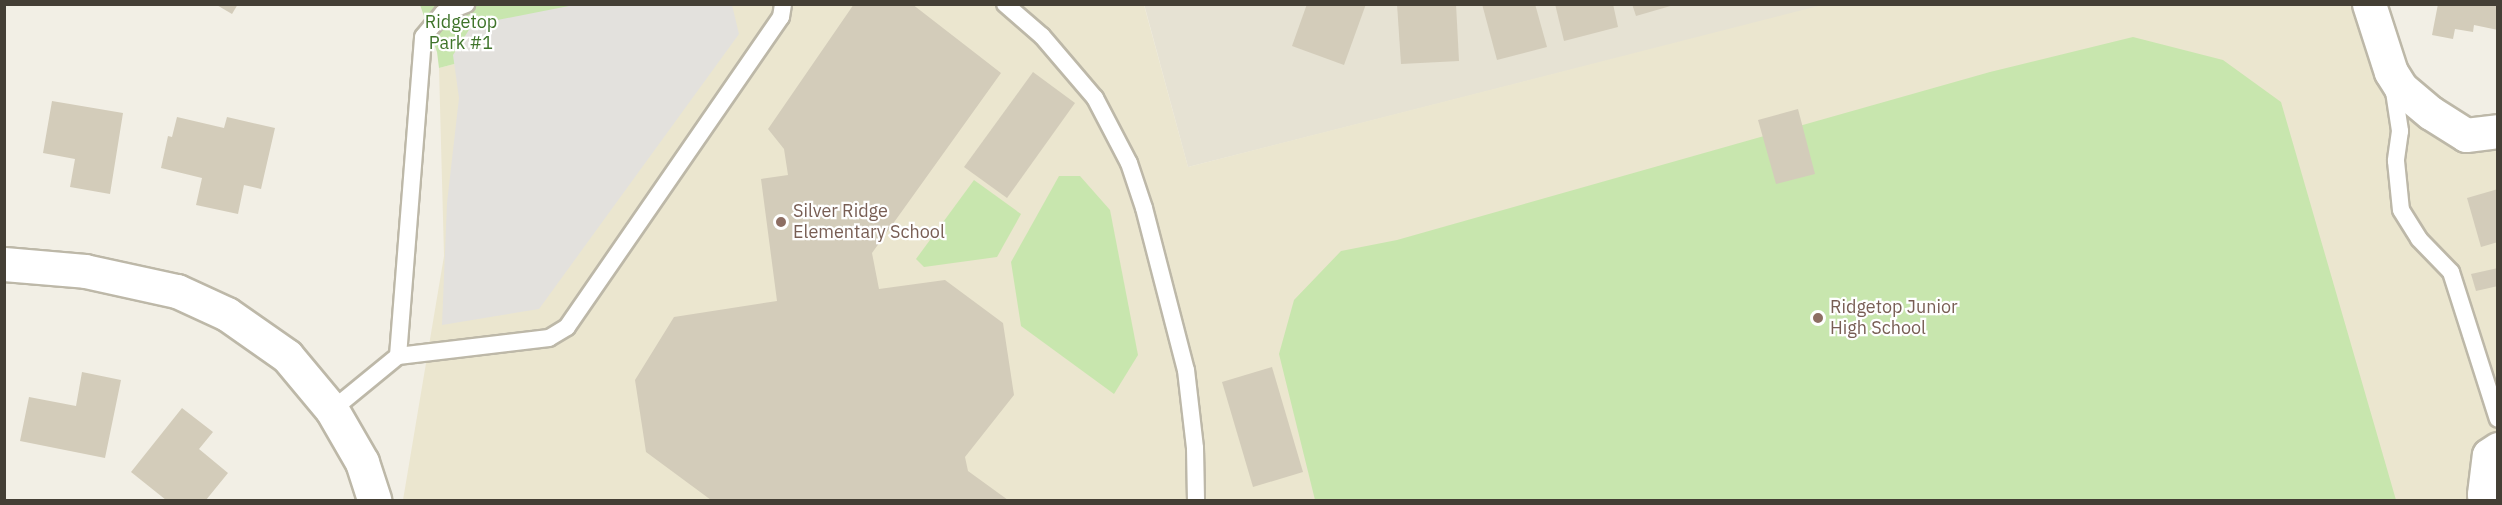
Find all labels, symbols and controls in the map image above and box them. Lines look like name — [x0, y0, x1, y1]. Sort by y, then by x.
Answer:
park label: Ridgetop Park #1 — [425, 12, 497, 54]
place label: Silver Ridge Elementary School — [793, 201, 945, 244]
marker: Silver Ridge Elementary School — [774, 215, 788, 229]
place label: Ridgetop Junior High School — [1830, 297, 1958, 340]
marker: Ridgetop Junior High School — [1811, 311, 1825, 325]

